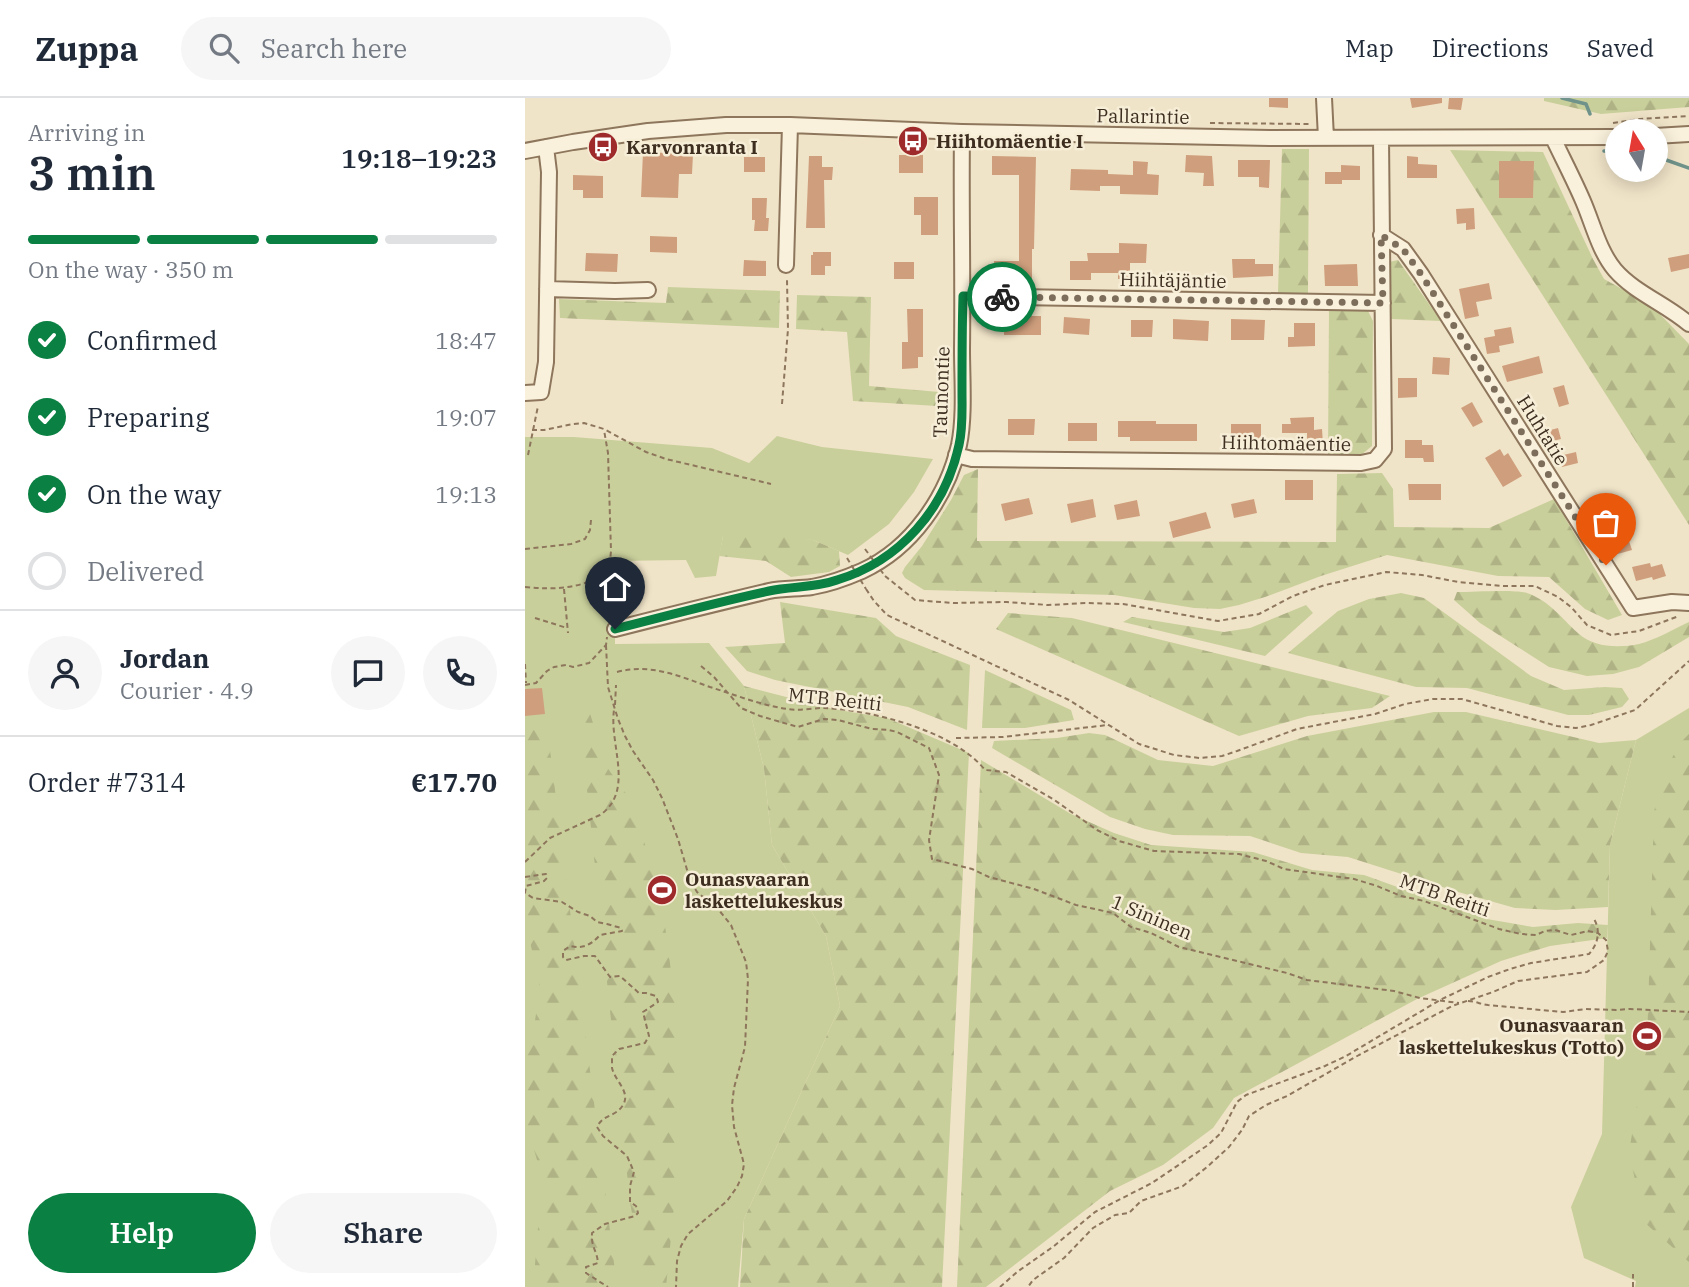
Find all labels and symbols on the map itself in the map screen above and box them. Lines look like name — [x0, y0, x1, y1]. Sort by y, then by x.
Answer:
street label: Pallarintie — [1096, 103, 1190, 129]
north arrow — [1605, 119, 1668, 182]
bus stop icon: Hiihtomäentie I — [896, 124, 930, 158]
place label: Hiihtomäentie I — [936, 129, 1083, 153]
bus stop icon: Karvonranta I — [586, 130, 620, 164]
place label: Karvonranta I — [626, 135, 758, 159]
courier — [967, 262, 1037, 332]
street label: Hiihtäjäntie — [1119, 267, 1227, 293]
street label: Taunontie — [927, 346, 955, 438]
street label: Huhtatie — [1512, 390, 1574, 470]
street label: Hiihtomäentie — [1221, 430, 1351, 456]
pin — [1576, 493, 1636, 565]
pin — [585, 557, 645, 629]
street label: MTB Reitti — [787, 682, 883, 716]
place label: Ounasvaaran laskettelukeskus — [685, 867, 843, 913]
street label: MTB Reitti — [1397, 868, 1493, 922]
sports icon: Ounasvaaran laskettelukeskus — [645, 873, 679, 907]
street label: 1 Sininen — [1108, 889, 1196, 945]
place label: Ounasvaaran laskettelukeskus (Totto) — [1399, 1013, 1624, 1059]
sports icon: Ounasvaaran laskettelukeskus (Totto) — [1630, 1019, 1664, 1053]

